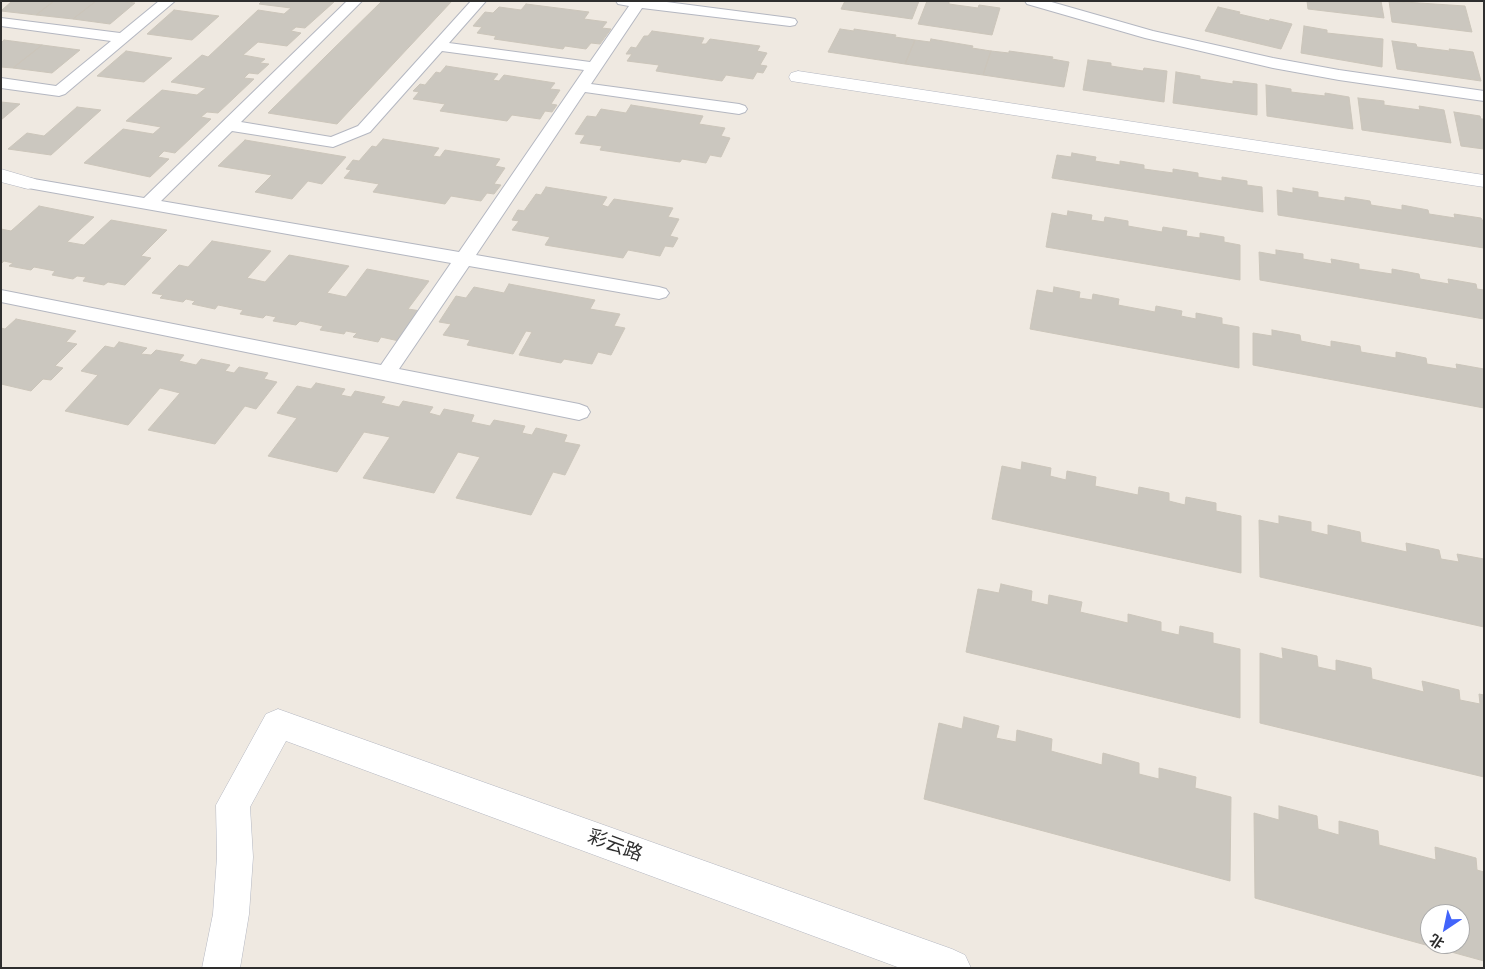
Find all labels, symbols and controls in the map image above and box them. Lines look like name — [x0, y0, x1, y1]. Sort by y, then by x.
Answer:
street label: 彩云路 — [584, 826, 646, 866]
north arrow — [1420, 904, 1470, 954]
text: 北 — [1426, 930, 1447, 952]

